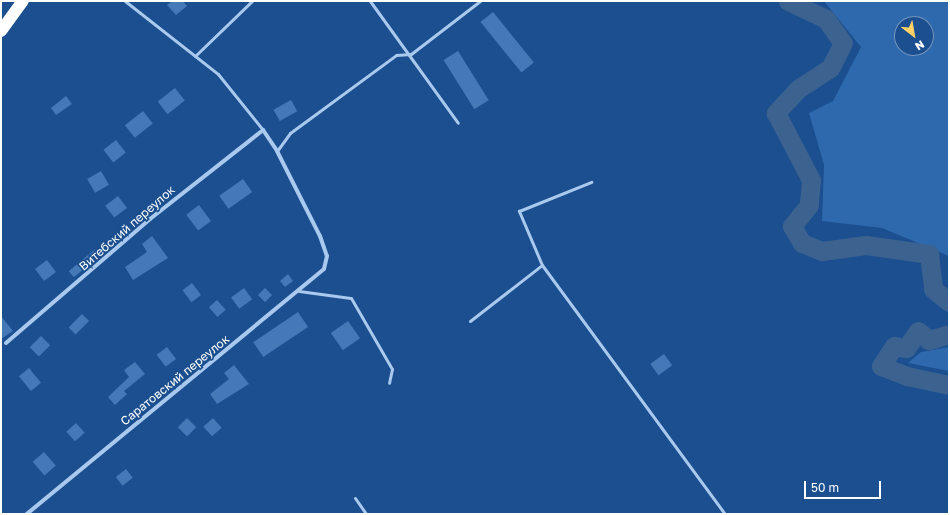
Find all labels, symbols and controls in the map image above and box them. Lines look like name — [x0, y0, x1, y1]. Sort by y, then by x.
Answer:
north arrow — [894, 16, 934, 56]
text: N — [913, 38, 927, 54]
street label: Витебский переулок — [76, 182, 178, 274]
street label: Саратовский переулок — [118, 332, 232, 428]
scale bar — [806, 473, 883, 499]
text: 50 m — [811, 480, 839, 495]

